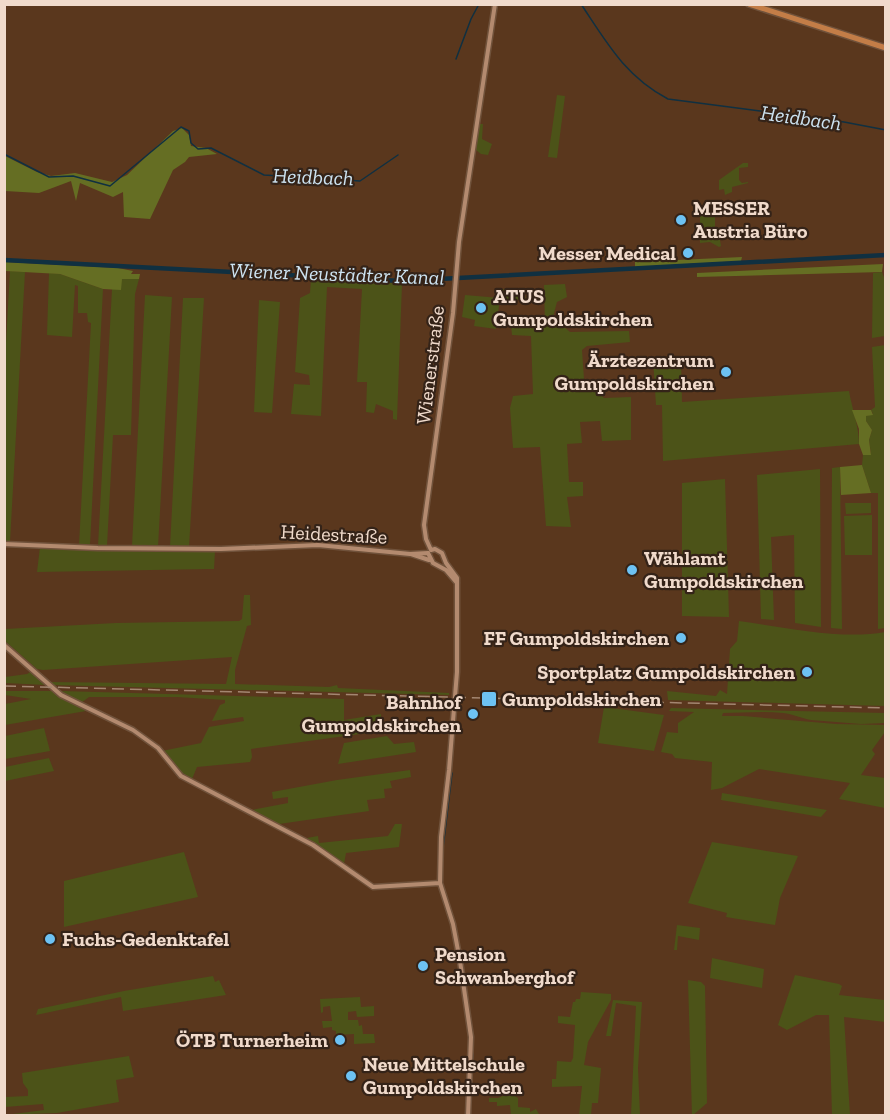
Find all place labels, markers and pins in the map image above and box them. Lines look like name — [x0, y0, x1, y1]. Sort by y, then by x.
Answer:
place label: MESSER Austria Büro — [693, 196, 808, 243]
marker: MESSER Austria Büro — [674, 213, 688, 227]
place label: Messer Medical — [539, 241, 676, 265]
marker: Messer Medical — [681, 246, 695, 260]
place label: ATUS Gumpoldskirchen — [493, 284, 653, 331]
marker: ATUS Gumpoldskirchen — [474, 301, 488, 315]
place label: Ärztezentrum Gumpoldskirchen — [555, 348, 714, 395]
marker: Ärztezentrum Gumpoldskirchen — [719, 365, 733, 379]
place label: Wählamt Gumpoldskirchen — [644, 546, 804, 593]
marker: Wählamt Gumpoldskirchen — [625, 563, 639, 577]
place label: FF Gumpoldskirchen — [483, 626, 669, 650]
marker: FF Gumpoldskirchen — [674, 631, 688, 645]
place label: Sportplatz Gumpoldskirchen — [537, 660, 795, 684]
marker: Sportplatz Gumpoldskirchen — [800, 665, 814, 679]
place label: Gumpoldskirchen — [502, 687, 662, 711]
place label: Bahnhof Gumpoldskirchen — [302, 690, 463, 737]
marker: Gumpoldskirchen — [480, 690, 498, 708]
marker: Bahnhof Gumpoldskirchen — [466, 707, 480, 721]
place label: Fuchs-Gedenktafel — [62, 927, 229, 951]
marker: Fuchs-Gedenktafel — [43, 932, 57, 946]
place label: Pension Schwanberghof — [435, 942, 576, 989]
marker: Pension Schwanberghof — [416, 959, 430, 973]
place label: ÖTB Turnerheim — [176, 1028, 328, 1052]
marker: ÖTB Turnerheim — [333, 1033, 347, 1047]
place label: Neue Mittelschule Gumpoldskirchen — [363, 1052, 525, 1099]
marker: Neue Mittelschule Gumpoldskirchen — [344, 1069, 358, 1083]

